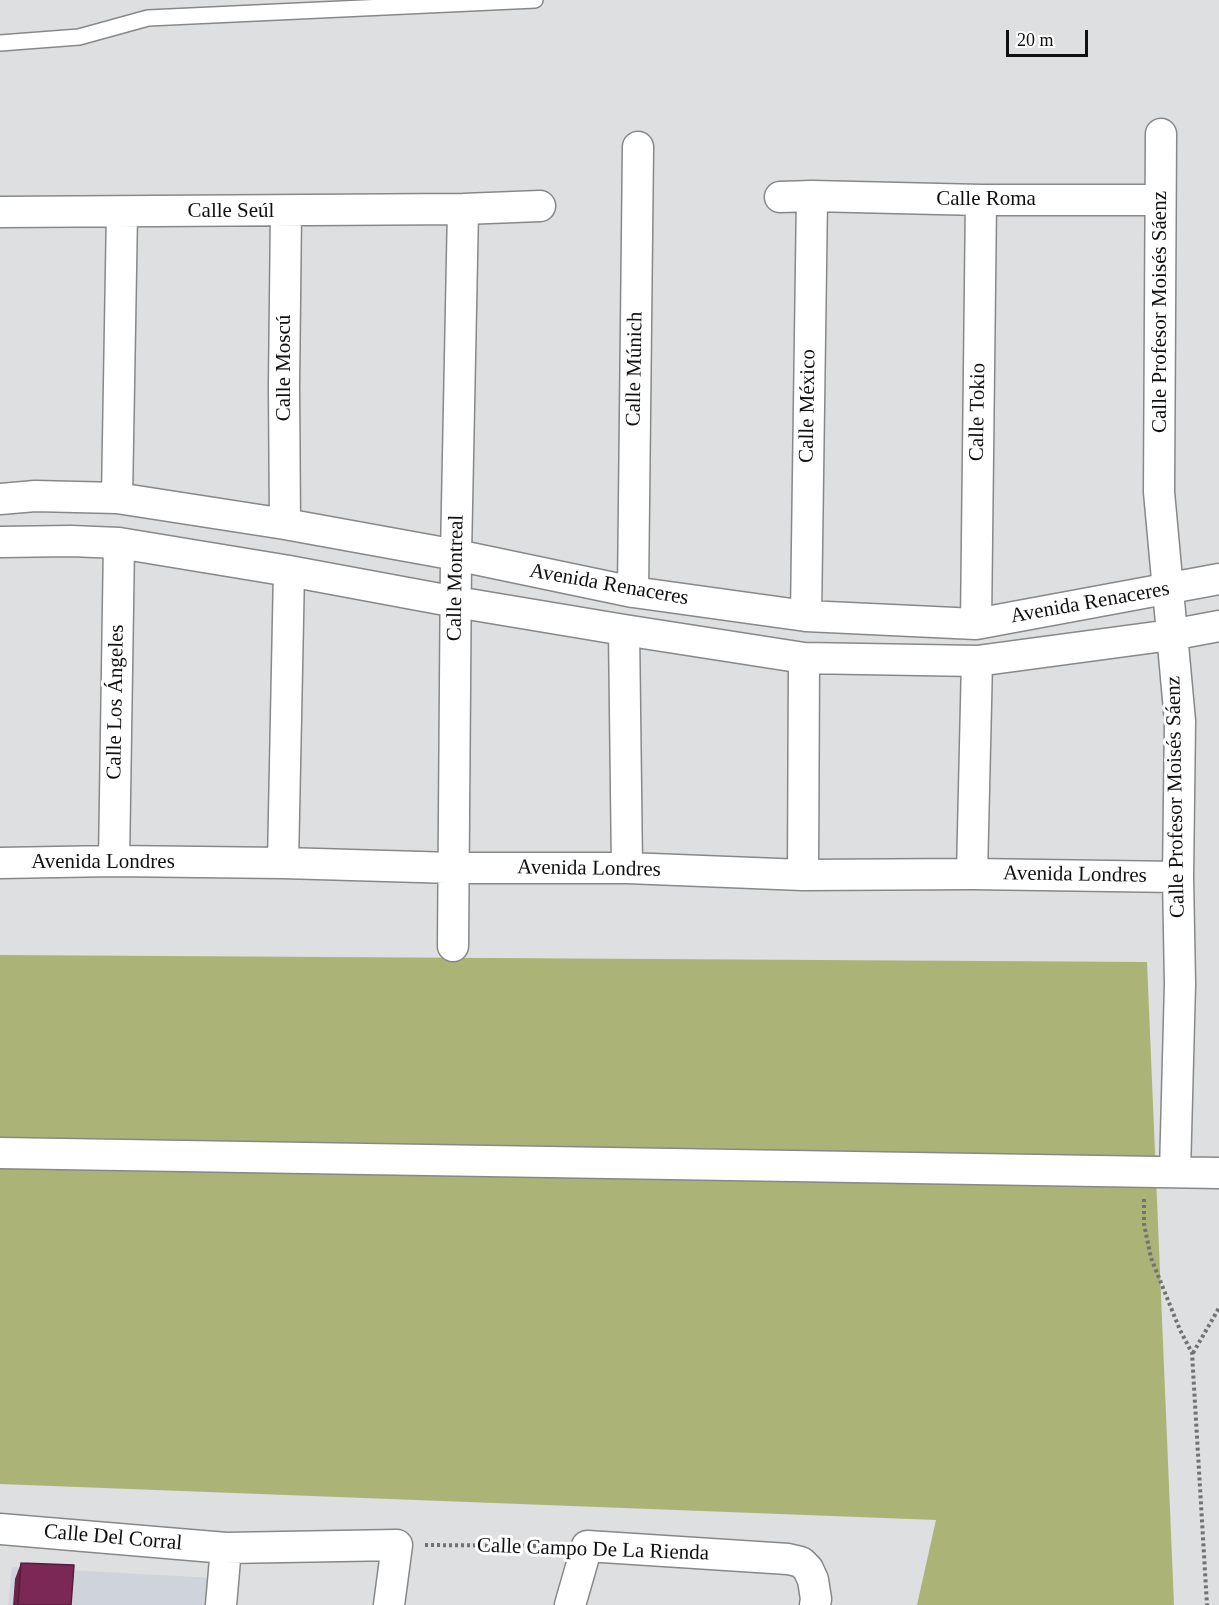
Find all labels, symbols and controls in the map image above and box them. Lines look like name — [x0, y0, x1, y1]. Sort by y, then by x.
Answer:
scale bar — [1009, 18, 1092, 56]
text: 20 m — [1017, 30, 1054, 50]
street label: Calle Roma — [936, 186, 1036, 212]
street label: Calle Profesor Moisés Sáenz — [1147, 191, 1173, 433]
street label: Calle Seúl — [188, 198, 274, 224]
street label: Calle Múnich — [621, 311, 649, 427]
street label: Calle Moscú — [271, 315, 297, 421]
street label: Calle México — [794, 349, 822, 463]
street label: Calle Tokio — [965, 363, 991, 461]
street label: Calle Montreal — [442, 515, 470, 641]
street label: Avenida Renaceres — [527, 559, 691, 611]
street label: Avenida Renaceres — [1008, 577, 1172, 629]
street label: Calle Los Ángeles — [102, 624, 130, 780]
street label: Calle Profesor Moisés Sáenz — [1161, 676, 1191, 918]
street label: Avenida Londres — [31, 849, 175, 875]
street label: Avenida Londres — [517, 855, 661, 883]
street label: Avenida Londres — [1003, 861, 1147, 889]
street label: Calle Del Corral — [43, 1519, 183, 1557]
street label: Calle Campo De La Rienda — [477, 1533, 709, 1567]

